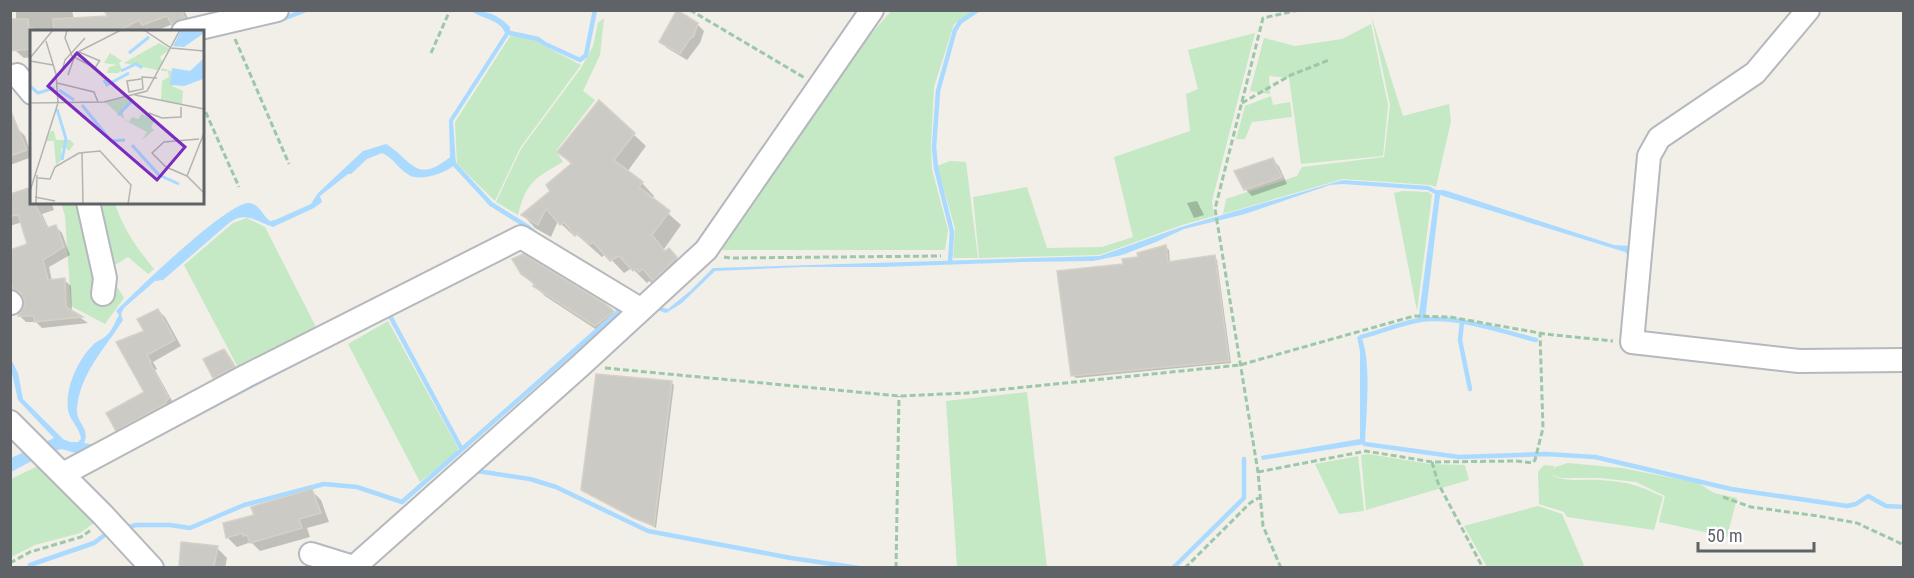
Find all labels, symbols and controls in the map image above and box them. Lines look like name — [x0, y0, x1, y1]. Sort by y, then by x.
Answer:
inset map — [30, 30, 204, 204]
scale bar — [1698, 515, 1814, 553]
text: 50 m — [1707, 525, 1742, 546]

